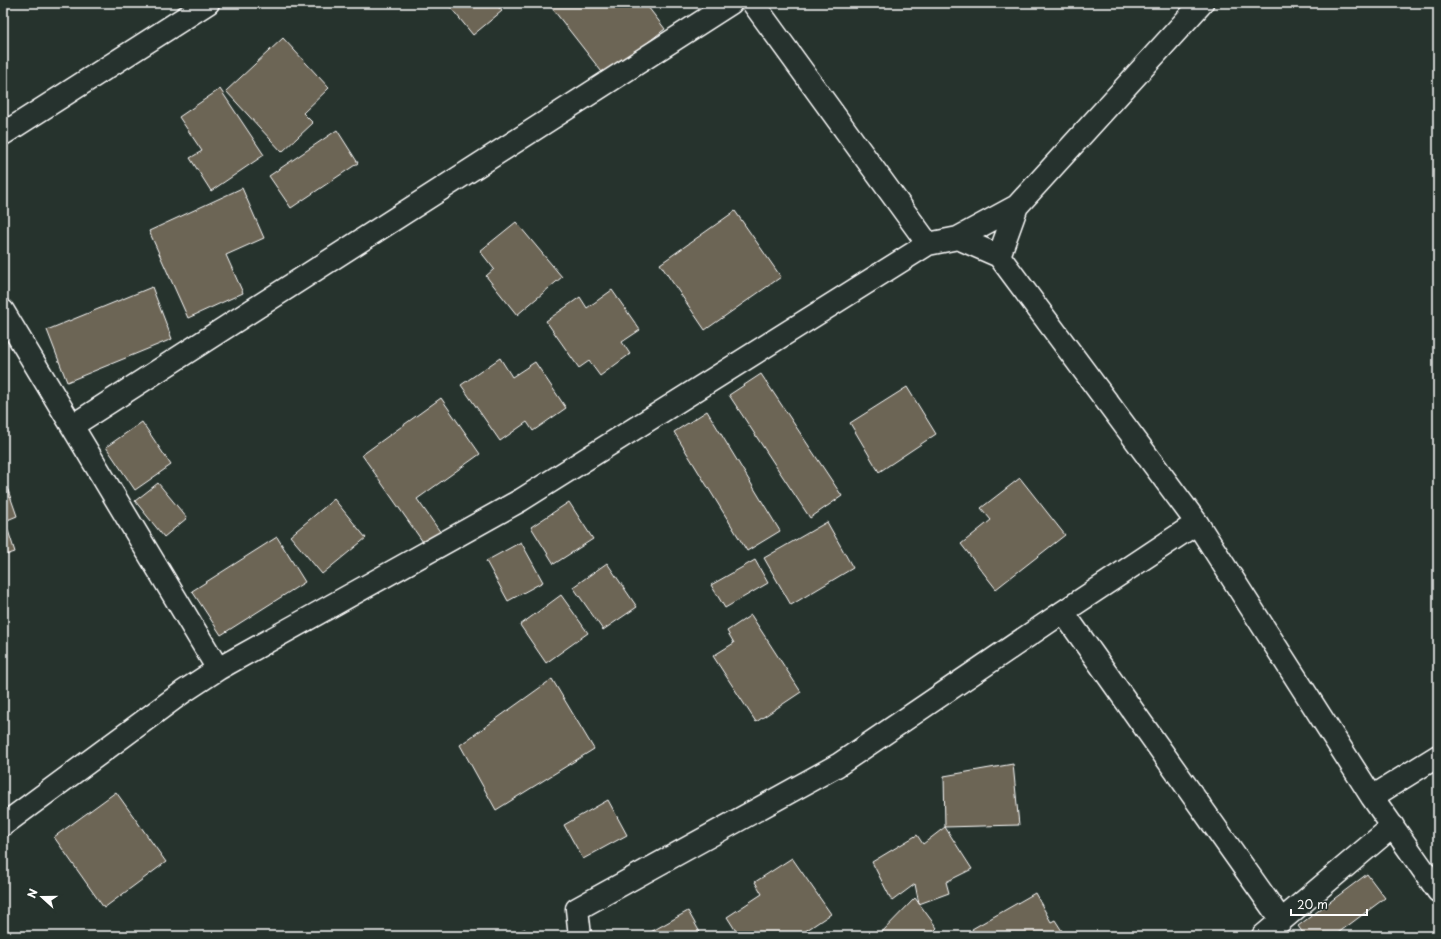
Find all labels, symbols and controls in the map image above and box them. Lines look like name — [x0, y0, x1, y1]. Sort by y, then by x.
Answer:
north arrow — [22, 877, 62, 917]
text: N — [23, 886, 42, 900]
scale bar — [1291, 891, 1367, 917]
text: 20 m — [1297, 895, 1328, 913]

